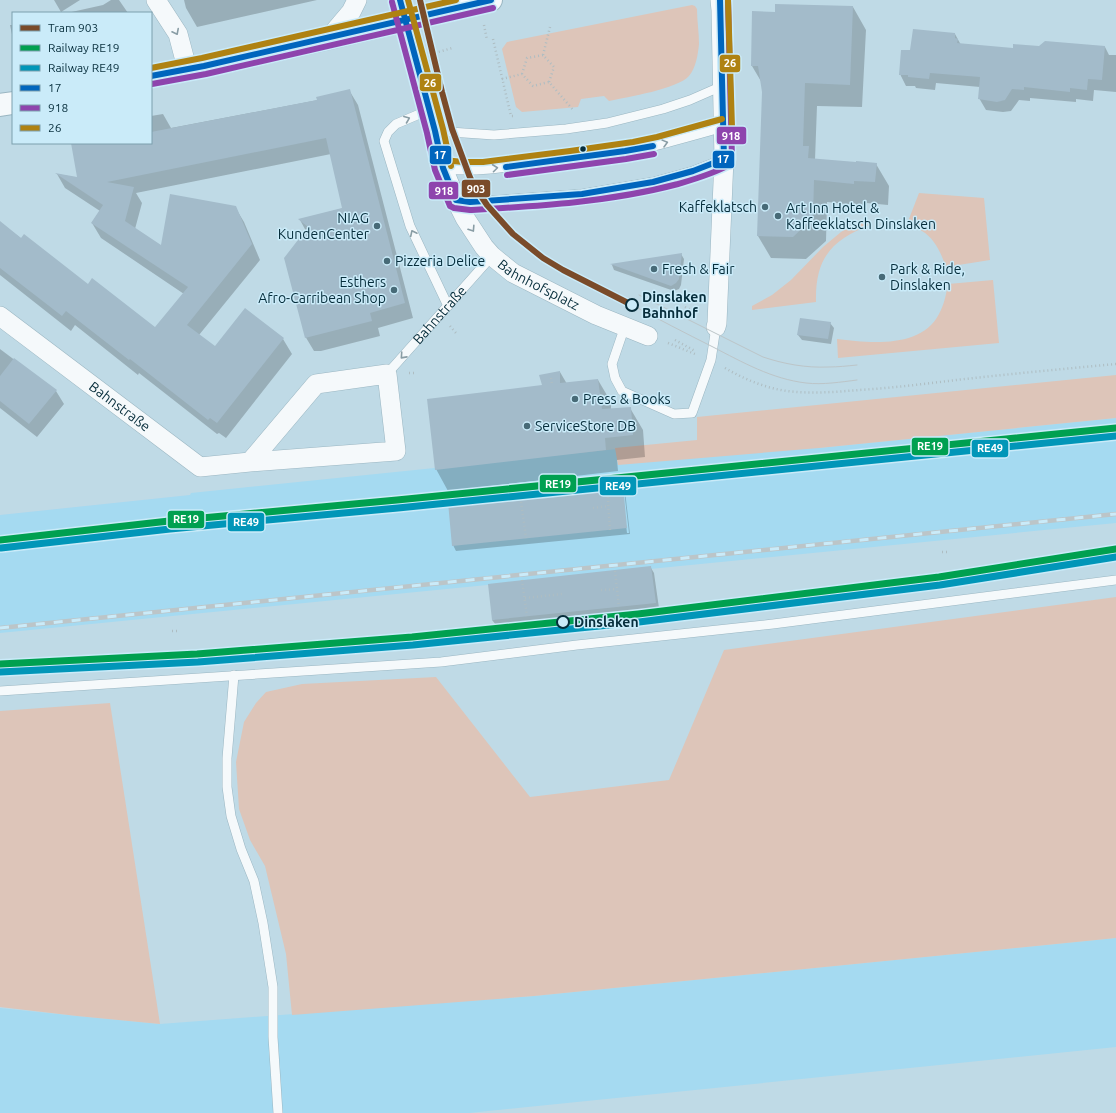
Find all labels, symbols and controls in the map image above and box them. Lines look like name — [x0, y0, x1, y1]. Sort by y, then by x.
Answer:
legend — [12, 12, 152, 144]
text: Tram 903 — [48, 21, 98, 34]
one-way arrow — [171, 28, 178, 35]
text: Railway RE19 — [48, 41, 119, 54]
line badge: 26 — [719, 54, 741, 73]
text: 26 — [724, 57, 736, 69]
text: Railway RE49 — [48, 61, 119, 74]
line badge: 26 — [419, 73, 442, 92]
text: 26 — [424, 77, 436, 89]
text: 17 — [48, 81, 62, 94]
text: 918 — [48, 101, 69, 114]
one-way arrow — [403, 116, 410, 124]
text: 26 — [48, 121, 62, 134]
line badge: 918 — [716, 126, 747, 145]
text: 918 — [722, 130, 740, 142]
one-way arrow — [662, 139, 669, 147]
unlabelled marker — [578, 144, 588, 154]
line badge: 17 — [429, 145, 452, 165]
text: 17 — [434, 149, 446, 161]
line badge: 17 — [712, 150, 735, 169]
text: 17 — [717, 153, 729, 165]
one-way arrow — [492, 164, 498, 173]
line badge: 903 — [461, 179, 491, 198]
line badge: 918 — [428, 181, 459, 200]
text: 903 — [467, 183, 485, 195]
text: 918 — [435, 185, 453, 197]
place label: Kaffeklatsch — [679, 199, 757, 215]
place label: Art Inn Hotel & Kaffeeklatsch Dinslaken — [786, 200, 936, 232]
marker: Kaffeklatsch — [760, 202, 770, 212]
place label: NIAG KundenCenter — [278, 210, 370, 242]
marker: Art Inn Hotel & Kaffeeklatsch Dinslaken — [773, 211, 783, 221]
marker: NIAG KundenCenter — [372, 221, 382, 231]
one-way arrow — [468, 225, 475, 232]
one-way arrow — [410, 230, 418, 238]
place label: Pizzeria Delice — [395, 253, 485, 269]
marker: Pizzeria Delice — [382, 256, 392, 266]
street label: Bahnhofsplatz — [495, 256, 582, 313]
place label: Fresh & Fair — [662, 261, 735, 277]
place label: Park & Ride, Dinslaken — [890, 261, 965, 293]
marker: Fresh & Fair — [649, 264, 659, 274]
marker: Park & Ride, Dinslaken — [877, 272, 887, 282]
place label: Esthers Afro-Carribean Shop — [258, 274, 386, 306]
street label: Bahnstraße — [409, 283, 470, 347]
marker: Esthers Afro-Carribean Shop — [389, 285, 399, 295]
place label: Dinslaken Bahnhof — [642, 289, 707, 321]
marker: Dinslaken Bahnhof — [625, 298, 639, 312]
one-way arrow — [401, 351, 408, 359]
street label: Bahnstraße — [86, 378, 153, 435]
place label: Press & Books — [583, 391, 671, 407]
marker: Press & Books — [570, 394, 580, 404]
place label: ServiceStore DB — [535, 418, 636, 434]
marker: ServiceStore DB — [522, 421, 532, 431]
line badge: RE19 — [911, 437, 949, 456]
line badge: RE49 — [971, 439, 1009, 458]
text: RE19 — [917, 440, 943, 452]
text: RE49 — [977, 442, 1003, 454]
line badge: RE19 — [539, 474, 577, 493]
line badge: RE49 — [599, 476, 637, 496]
text: RE19 — [545, 478, 571, 490]
text: RE49 — [605, 480, 631, 492]
line badge: RE19 — [167, 510, 205, 529]
line badge: RE49 — [227, 512, 265, 532]
text: RE19 — [173, 513, 199, 525]
text: RE49 — [233, 516, 259, 528]
place label: Dinslaken — [574, 614, 639, 630]
marker: Dinslaken — [556, 615, 570, 629]

